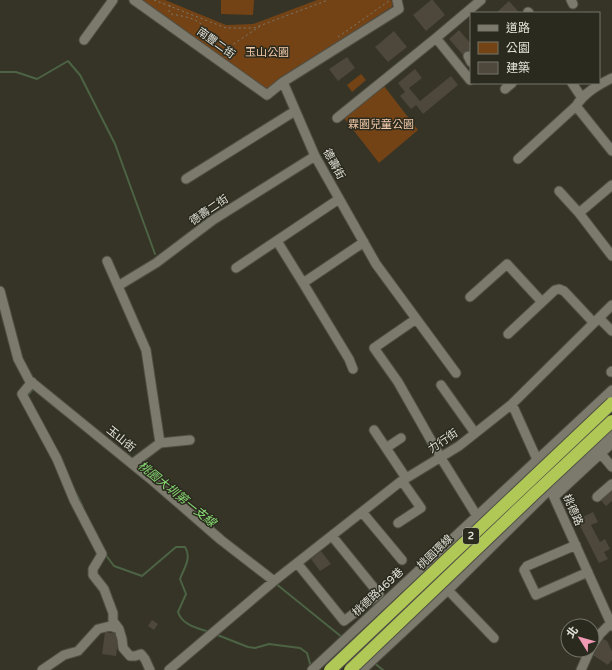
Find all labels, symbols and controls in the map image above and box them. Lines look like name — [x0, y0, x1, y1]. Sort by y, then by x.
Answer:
legend — [470, 12, 600, 84]
text: 道路 — [506, 21, 530, 35]
street label: 南豐二街 — [194, 25, 238, 61]
text: 公園 — [506, 41, 530, 55]
park label: 玉山公園 — [245, 46, 289, 59]
text: 建築 — [506, 61, 530, 75]
park label: 霖園兒童公園 — [348, 118, 414, 131]
street label: 德壽街 — [320, 146, 348, 182]
street label: 德壽二街 — [187, 192, 231, 228]
street label: 玉山街 — [104, 424, 138, 454]
street label: 力行街 — [426, 426, 460, 456]
water label: 桃園大圳第一支線 — [135, 458, 220, 531]
street label: 桃德路 — [560, 492, 586, 528]
road number: 2 — [463, 528, 479, 544]
street label: 桃園環線 — [415, 532, 455, 572]
street label: 桃德路469巷 — [350, 565, 406, 619]
north arrow — [560, 618, 600, 658]
text: 北 — [564, 624, 581, 641]

